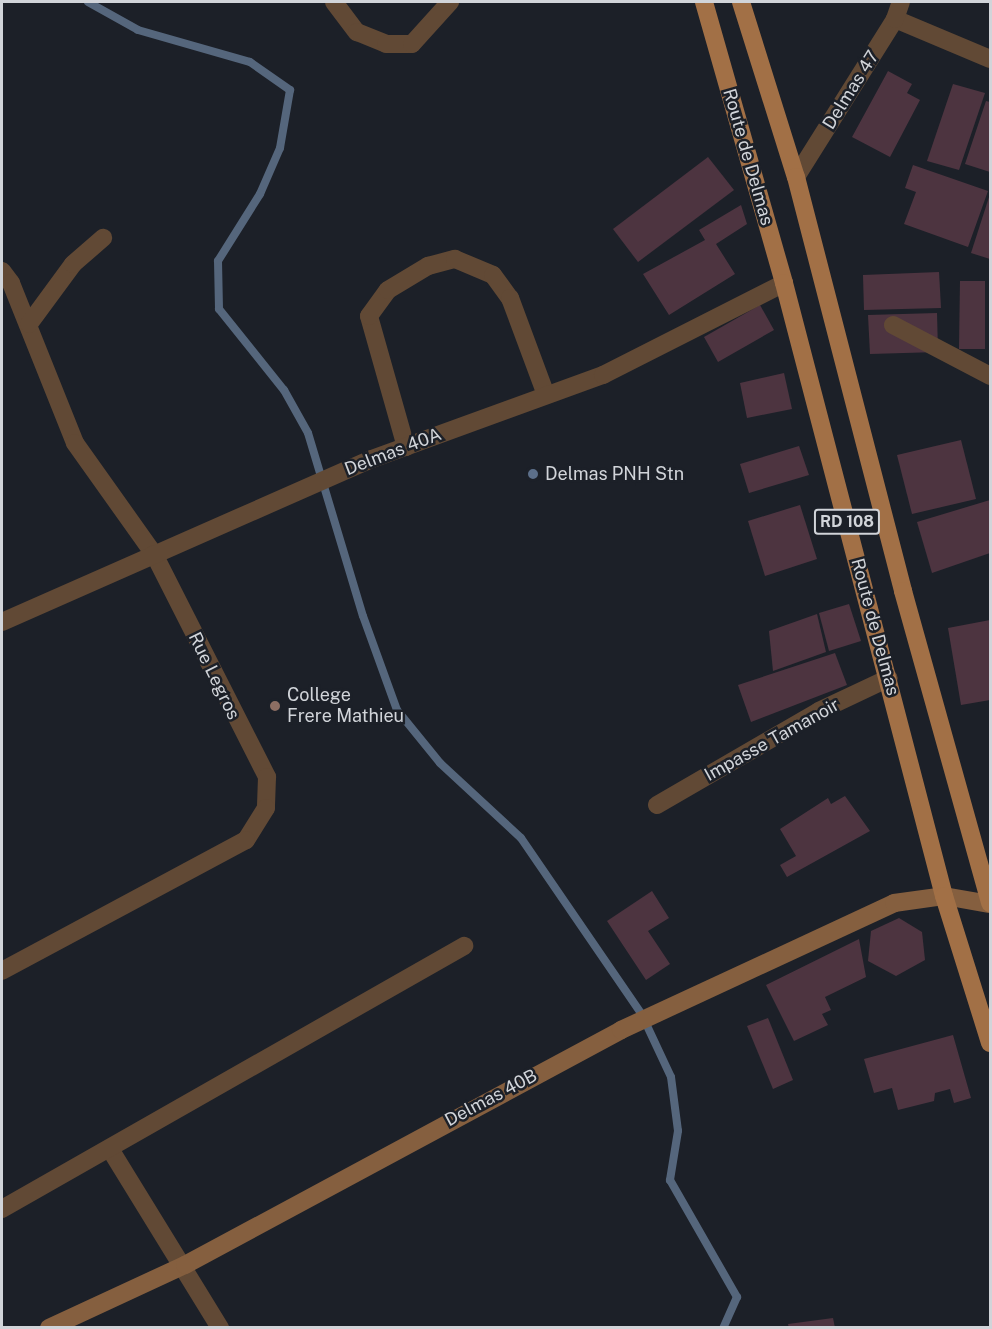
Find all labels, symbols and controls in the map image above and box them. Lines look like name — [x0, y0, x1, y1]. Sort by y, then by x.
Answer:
street label: Delmas 47 — [818, 47, 884, 133]
street label: Route de Delmas — [718, 86, 778, 228]
street label: Delmas 40A — [341, 424, 445, 480]
place label: Delmas PNH Stn — [545, 463, 684, 485]
marker: Delmas PNH Stn — [526, 467, 540, 481]
road number: RD 108 — [812, 509, 882, 535]
street label: Route de Delmas — [846, 556, 904, 698]
street label: Rue Legros — [184, 629, 244, 723]
place label: College Frere Mathieu — [287, 685, 404, 728]
street label: Impasse Tamanoir — [701, 694, 843, 786]
marker: College Frere Mathieu — [268, 699, 282, 713]
street label: Delmas 40B — [441, 1065, 541, 1131]

